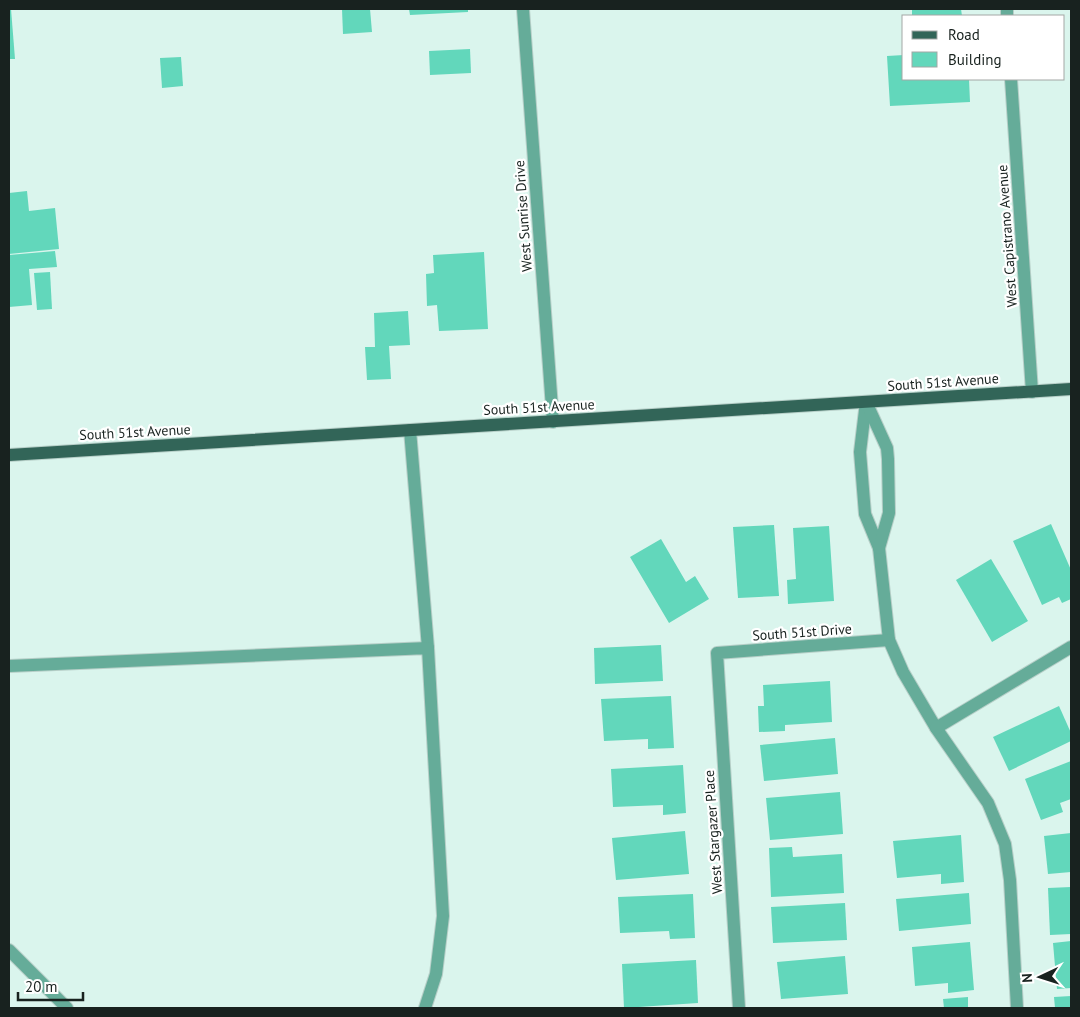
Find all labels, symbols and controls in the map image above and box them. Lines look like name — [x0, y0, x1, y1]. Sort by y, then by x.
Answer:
legend — [902, 15, 1065, 80]
text: Road — [948, 25, 980, 44]
text: Building — [948, 50, 1002, 69]
street label: West Sunrise Drive — [510, 160, 536, 272]
street label: West Capistrano Avenue — [993, 164, 1021, 308]
street label: South 51st Avenue — [887, 369, 999, 395]
street label: South 51st Avenue — [483, 395, 595, 419]
street label: South 51st Avenue — [79, 420, 191, 444]
street label: South 51st Drive — [752, 620, 852, 644]
street label: West Stargazer Place — [700, 769, 726, 895]
north arrow — [1015, 952, 1065, 1002]
scale bar — [18, 970, 82, 1002]
text: N — [1018, 973, 1036, 983]
text: 20 m — [25, 977, 58, 996]

